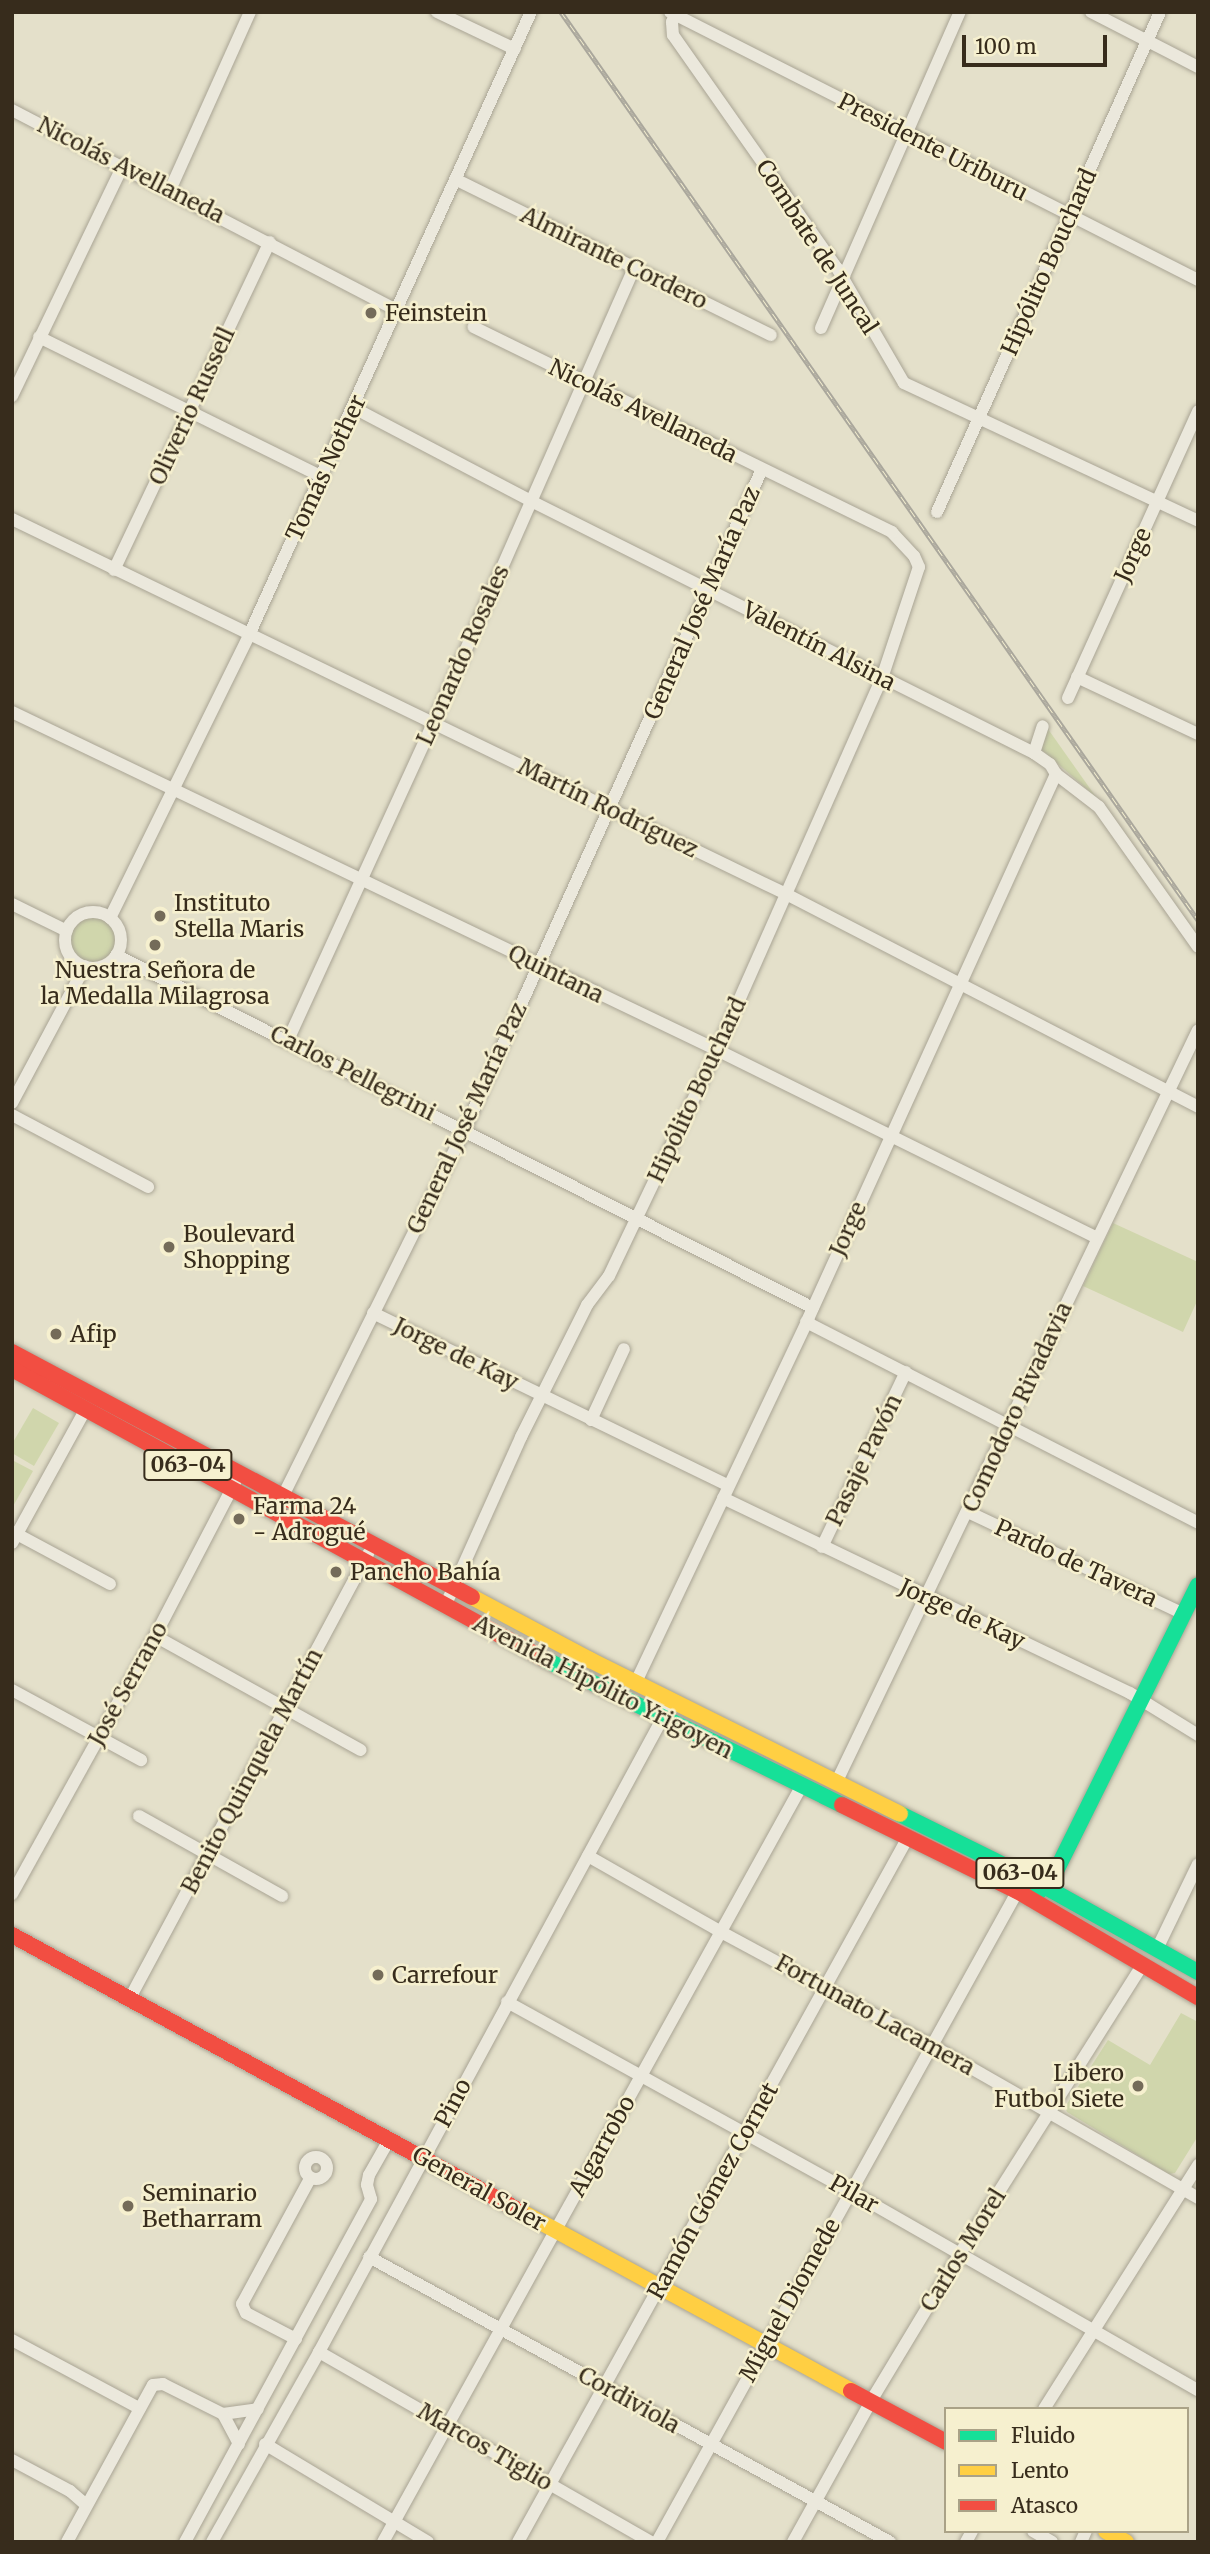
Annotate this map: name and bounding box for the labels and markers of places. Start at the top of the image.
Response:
place label: Feinstein [385,299,487,327]
marker: Feinstein [363,305,379,321]
place label: Instituto Stella Maris [174,889,304,943]
marker: Instituto Stella Maris [152,908,168,924]
marker: Nuestra Señora de la Medalla Milagrosa [147,937,163,953]
place label: Nuestra Señora de la Medalla Milagrosa [40,956,270,1010]
place label: Boulevard Shopping [183,1220,295,1274]
marker: Boulevard Shopping [161,1239,177,1255]
place label: Afip [70,1320,117,1348]
marker: Afip [48,1326,64,1342]
place label: Farma 24 - Adrogué [253,1492,365,1546]
marker: Farma 24 - Adrogué [231,1511,247,1527]
place label: Pancho Bahía [350,1558,501,1586]
marker: Pancho Bahía [328,1564,344,1580]
place label: Carrefour [392,1961,498,1989]
marker: Carrefour [370,1967,386,1983]
place label: Libero Futbol Siete [994,2059,1124,2113]
marker: Libero Futbol Siete [1130,2078,1146,2094]
place label: Seminario Betharram [142,2179,262,2233]
marker: Seminario Betharram [120,2198,136,2214]

